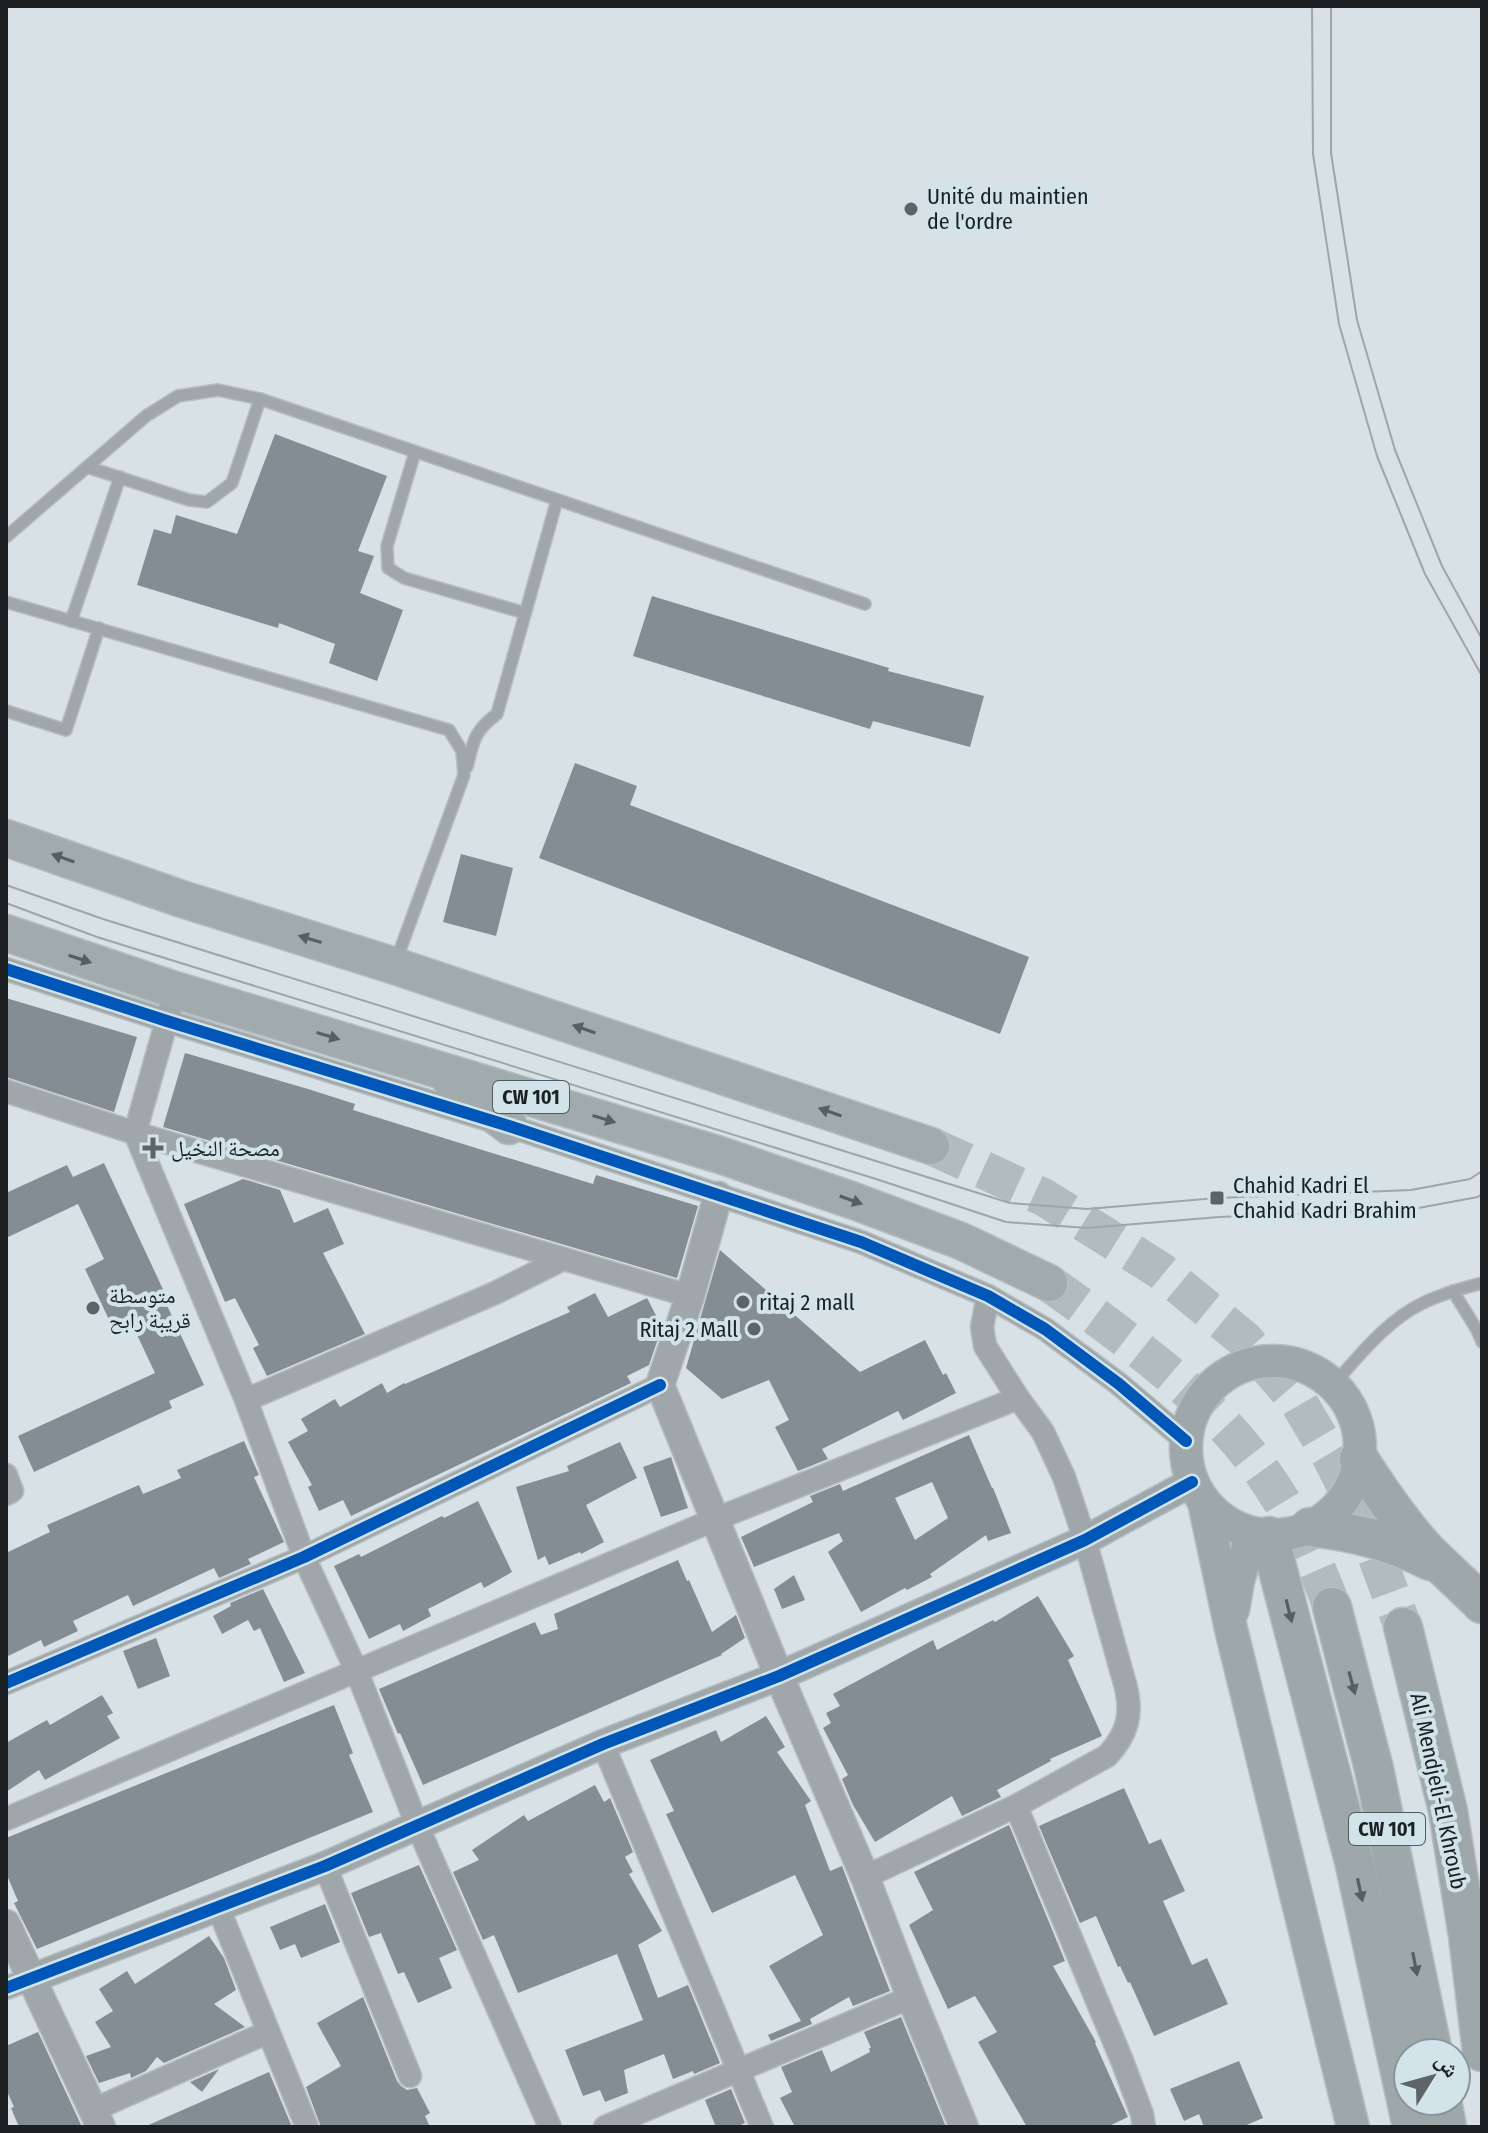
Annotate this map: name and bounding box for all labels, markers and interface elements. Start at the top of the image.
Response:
place label: Unité du maintien de l'ordre [927,183,1088,235]
marker: Unité du maintien de l'ordre [902,200,920,218]
one-way arrow [51,852,75,864]
one-way arrow [298,932,322,945]
one-way arrow [68,953,92,965]
one-way arrow [572,1023,596,1035]
one-way arrow [316,1030,340,1043]
road number: CW 101 [493,1081,569,1113]
one-way arrow [818,1105,842,1117]
one-way arrow [592,1113,616,1126]
place label: مصحة النخيل [171,1135,280,1162]
marker: مصحة النخيل [142,1137,164,1159]
place label: Chahid Kadri El Chahid Kadri Brahim [1233,1172,1417,1224]
marker: Chahid Kadri El Chahid Kadri Brahim [1208,1189,1226,1207]
one-way arrow [839,1194,863,1207]
place label: متوسطة قريبة رابح [109,1282,191,1334]
place label: ritaj 2 mall [759,1289,855,1316]
marker: ritaj 2 mall [734,1293,752,1311]
marker: متوسطة قريبة رابح [84,1299,102,1317]
place label: Ritaj 2 Mall [639,1316,738,1343]
marker: Ritaj 2 Mall [745,1320,763,1338]
one-way arrow [1283,1599,1295,1624]
one-way arrow [1346,1670,1358,1695]
street label: Ali Mendjeli-El Khroub [1405,1690,1473,1892]
road number: CW 101 [1349,1813,1425,1845]
one-way arrow [1354,1878,1367,1903]
one-way arrow [1409,1951,1422,1976]
north arrow [1392,2037,1472,2117]
text: ش [1430,2048,1465,2083]

